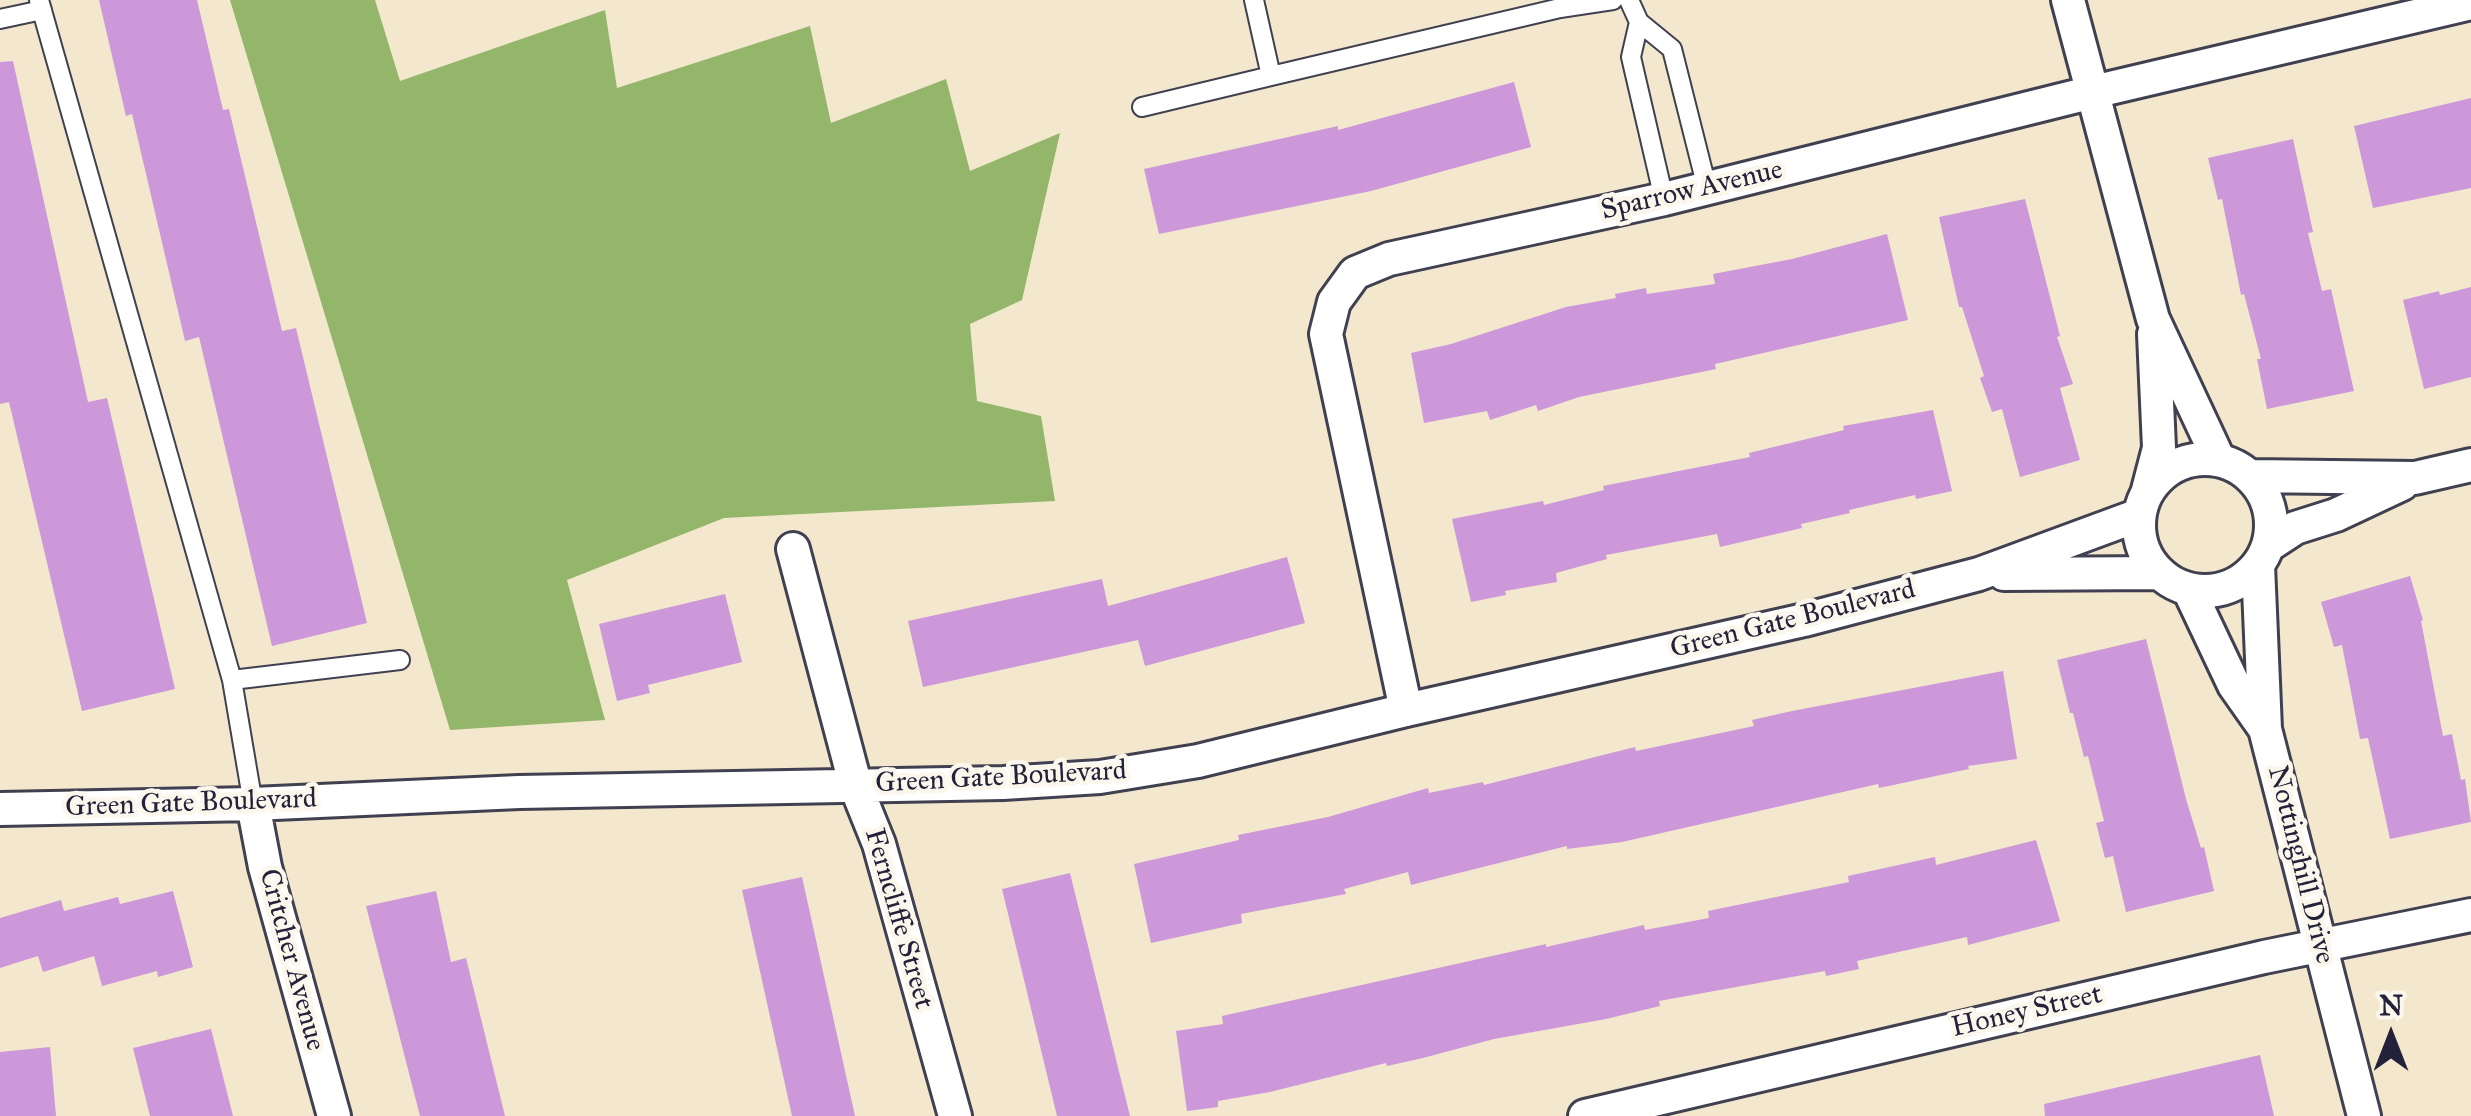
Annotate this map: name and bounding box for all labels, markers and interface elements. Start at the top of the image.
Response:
street label: Sparrow Avenue [1598,154,1786,228]
street label: Green Gate Boulevard [1667,573,1919,667]
street label: Green Gate Boulevard [875,755,1127,801]
street label: Nottinghill Drive [2259,763,2341,967]
street label: Green Gate Boulevard [65,783,317,825]
street label: Ferncliffe Street [856,825,940,1013]
street label: Critcher Avenue [251,866,331,1054]
street label: Honey Street [1948,978,2106,1046]
north arrow [2341,986,2441,1086]
text: N [2379,988,2403,1023]

